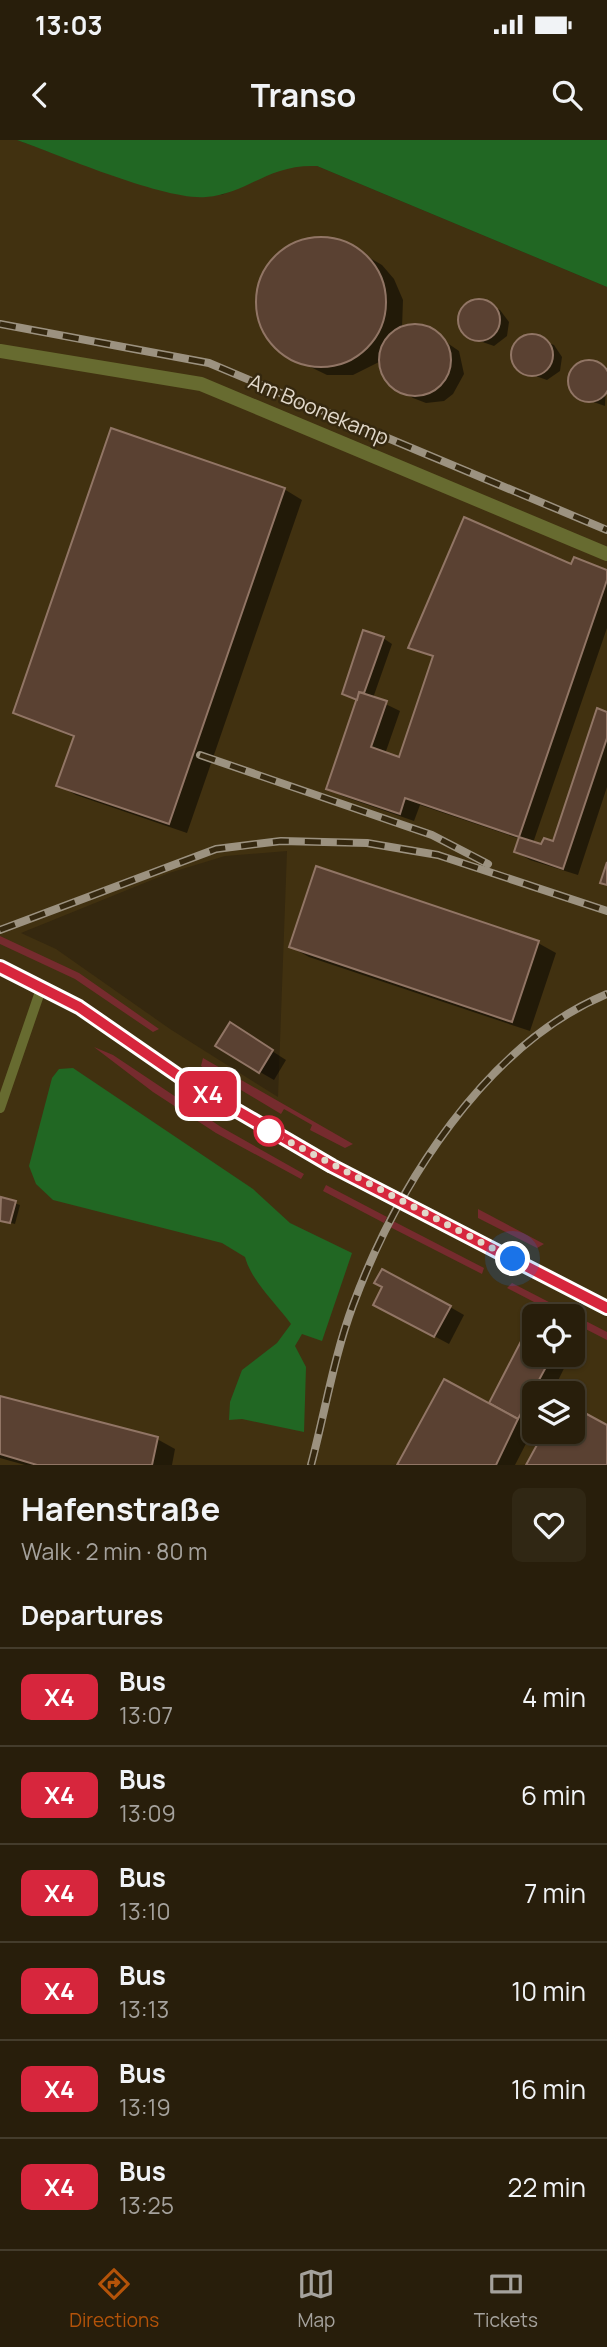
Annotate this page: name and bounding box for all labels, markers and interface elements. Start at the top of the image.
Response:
text: 13:03 [35,7,103,43]
text: Transo [251,73,356,117]
icon: back [21,76,59,114]
icon: search [548,76,586,114]
street label: Am Boonekamp [244,367,394,451]
line badge: X4 [176,1071,240,1117]
text: X4 [193,1077,223,1110]
unlabelled marker [254,1116,284,1146]
your location [495,1241,530,1276]
map controls [522,1304,585,1444]
button: locate [522,1304,585,1367]
button: layers [522,1381,585,1444]
text: Hafenstraße [21,1486,220,1531]
button: heart [512,1488,586,1562]
text: Walk · 2 min · 80 m [21,1535,208,1567]
text: Departures [21,1597,163,1633]
text: Bus [119,1663,166,1699]
text: 4 min [522,1679,586,1715]
text: X4 [44,1680,75,1713]
text: 13:07 [119,1699,173,1731]
text: Bus [119,1761,166,1797]
text: 6 min [521,1777,586,1813]
text: X4 [44,1778,75,1811]
text: 13:09 [119,1797,176,1829]
text: Bus [119,1859,166,1895]
text: 7 min [524,1875,586,1911]
text: X4 [44,1876,75,1909]
text: 13:10 [119,1895,171,1927]
text: Bus [119,1957,166,1993]
text: 10 min [511,1973,586,2009]
text: X4 [44,1974,75,2007]
text: 13:13 [119,1993,169,2025]
text: Bus [119,2055,166,2091]
text: 16 min [511,2071,586,2107]
text: X4 [44,2072,75,2105]
text: 13:19 [119,2091,171,2123]
text: Bus [119,2153,166,2189]
text: 22 min [508,2169,586,2205]
text: X4 [44,2170,75,2203]
text: 13:25 [119,2189,174,2221]
tab: Directions [69,2265,159,2333]
tab: Map [297,2265,335,2333]
tab: Tickets [474,2265,538,2333]

